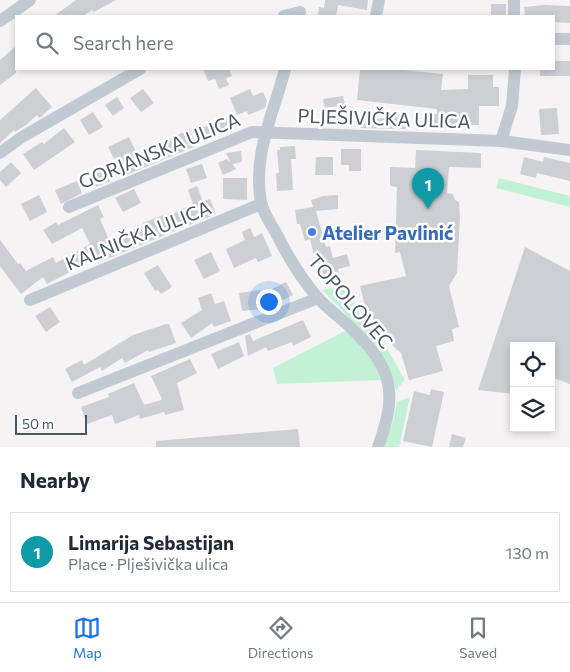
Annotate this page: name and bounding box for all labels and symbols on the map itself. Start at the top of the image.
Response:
street label: PLJEŠIVIČKA ULICA [297,102,471,133]
street label: GORJANSKA ULICA [75,107,243,193]
pin: 1 [412,168,444,209]
street label: KALNIČKA ULICA [61,194,214,275]
place label: Atelier Pavlinić [322,221,453,244]
marker: Atelier Pavlinić [306,226,318,238]
street label: TOPOLOVEC [304,249,398,353]
your location [256,289,282,315]
scale bar [15,412,88,435]

